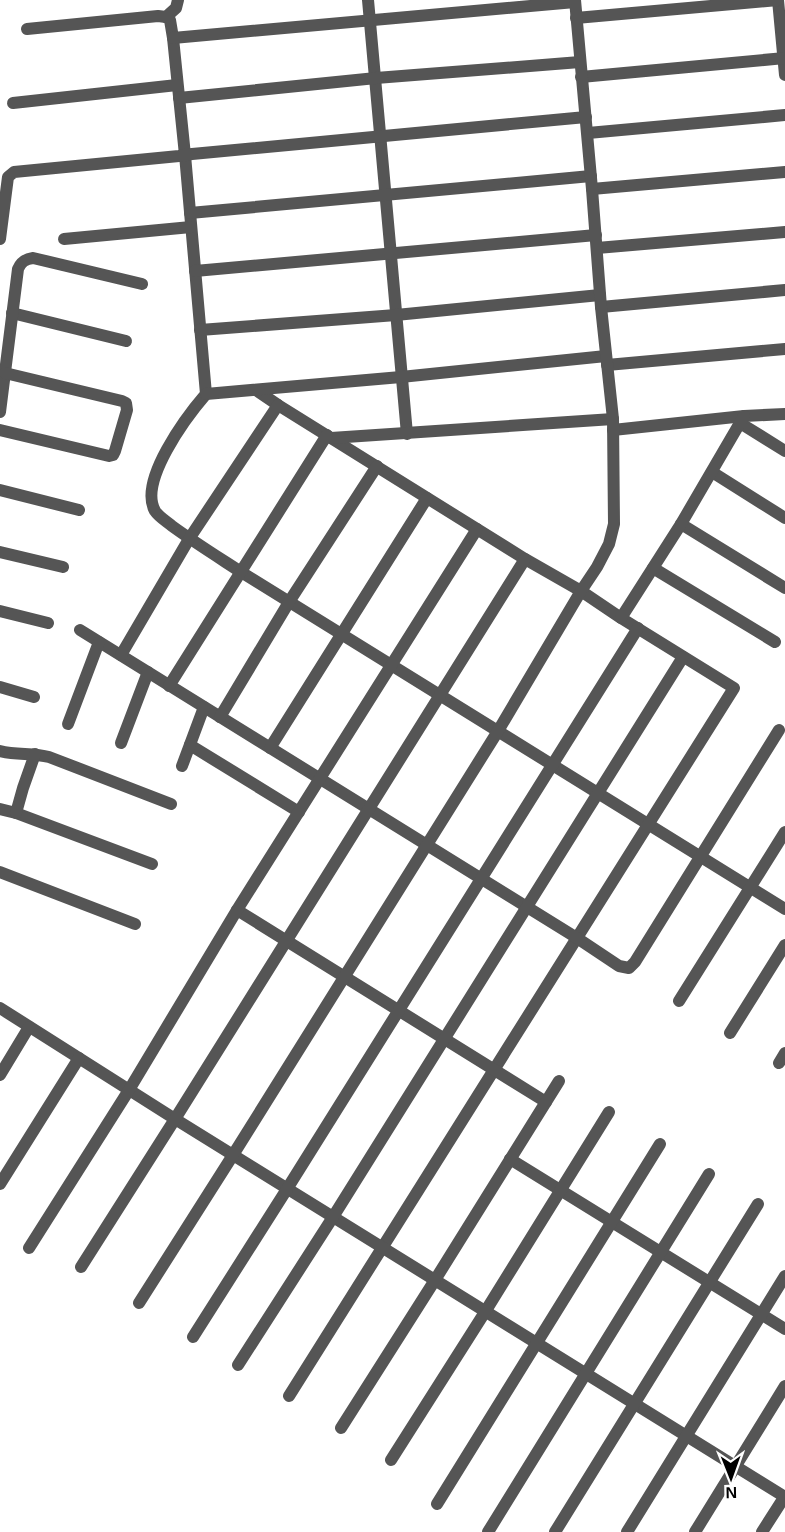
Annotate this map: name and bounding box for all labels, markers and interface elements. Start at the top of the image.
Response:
north arrow [701,1448,761,1508]
text: N [725,1484,737,1501]

